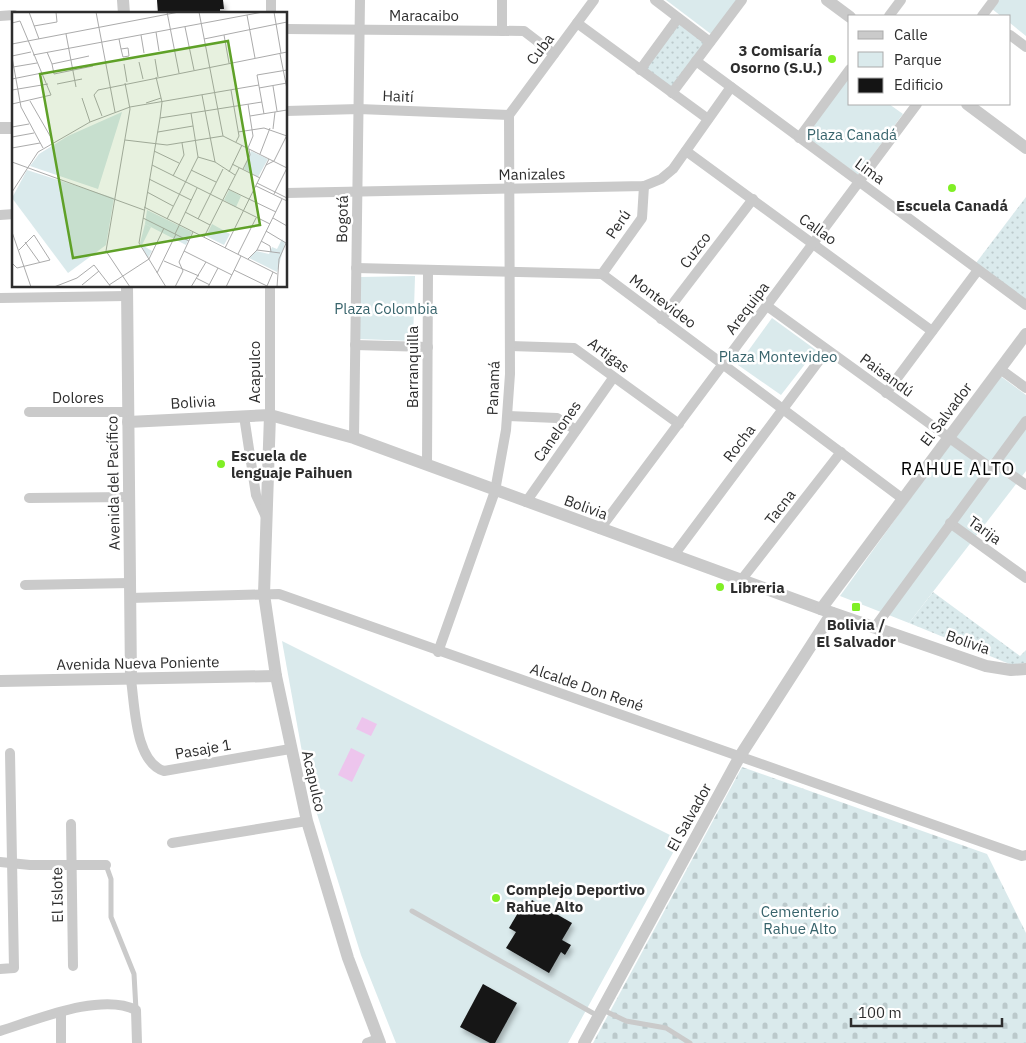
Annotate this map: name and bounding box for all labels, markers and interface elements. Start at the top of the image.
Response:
street label: Maracaibo [389,6,459,25]
inset map [12,12,288,288]
legend [848,15,1011,105]
text: Calle [894,25,928,44]
street label: Cuba [522,29,558,69]
place label: 3 Comisaría Osorno (S.U.) [730,41,822,77]
text: Parque [894,50,942,69]
marker: 3 Comisaría Osorno (S.U.) [826,53,838,65]
text: Edificio [894,75,943,94]
street label: Haití [382,86,414,106]
park label: Plaza Canadá [807,125,897,144]
street label: Lima [851,154,889,188]
street label: Manizales [498,164,566,184]
marker: Escuela Canadá [946,182,958,194]
street label: Bogotá [332,195,352,243]
place label: Escuela Canadá [896,196,1008,215]
street label: Perú [601,206,635,242]
street label: Callao [795,209,841,249]
street label: Cuzco [675,228,715,272]
street label: Montevideo [626,270,700,332]
street label: Arequipa [721,278,773,338]
park label: Plaza Colombia [334,299,438,318]
street label: Barranquilla [403,326,422,408]
street label: Artigas [584,333,634,377]
street label: Acapulco [245,341,264,403]
park label: Plaza Montevideo [719,347,837,366]
street label: Paisandú [856,349,918,401]
street label: Panamá [483,360,503,416]
street label: El Salvador [916,378,976,450]
street label: Dolores [52,388,104,407]
street label: Bolivia [170,391,216,413]
street label: Canelones [529,397,585,465]
street label: Avenida del Pacífico [102,416,124,550]
street label: Rocha [719,421,759,465]
place label: Escuela de lenguaje Paihuen [231,446,353,482]
district label: RAHUE ALTO [901,457,1015,480]
marker: Escuela de lenguaje Paihuen [215,458,227,470]
street label: Tacna [760,486,800,528]
street label: Bolivia [562,490,610,524]
street label: Tarija [965,512,1005,548]
place label: Libreria [730,578,785,597]
marker: Libreria [714,581,726,593]
marker: Bolivia / El Salvador [850,601,862,613]
place label: Bolivia / El Salvador [816,615,896,651]
street label: Bolivia [944,626,992,658]
street label: Avenida Nueva Poniente [56,652,220,674]
street label: Alcalde Don René [528,659,646,715]
street label: Pasaje 1 [173,735,233,763]
street label: Acapulco [298,748,330,814]
street label: El Salvador [663,779,716,854]
street label: El Islote [47,867,67,923]
place label: Complejo Deportivo Rahue Alto [506,880,645,916]
marker: Complejo Deportivo Rahue Alto [490,892,502,904]
park label: Cementerio Rahue Alto [761,902,839,938]
scale bar [851,996,1002,1028]
text: 100 m [858,1003,902,1022]

